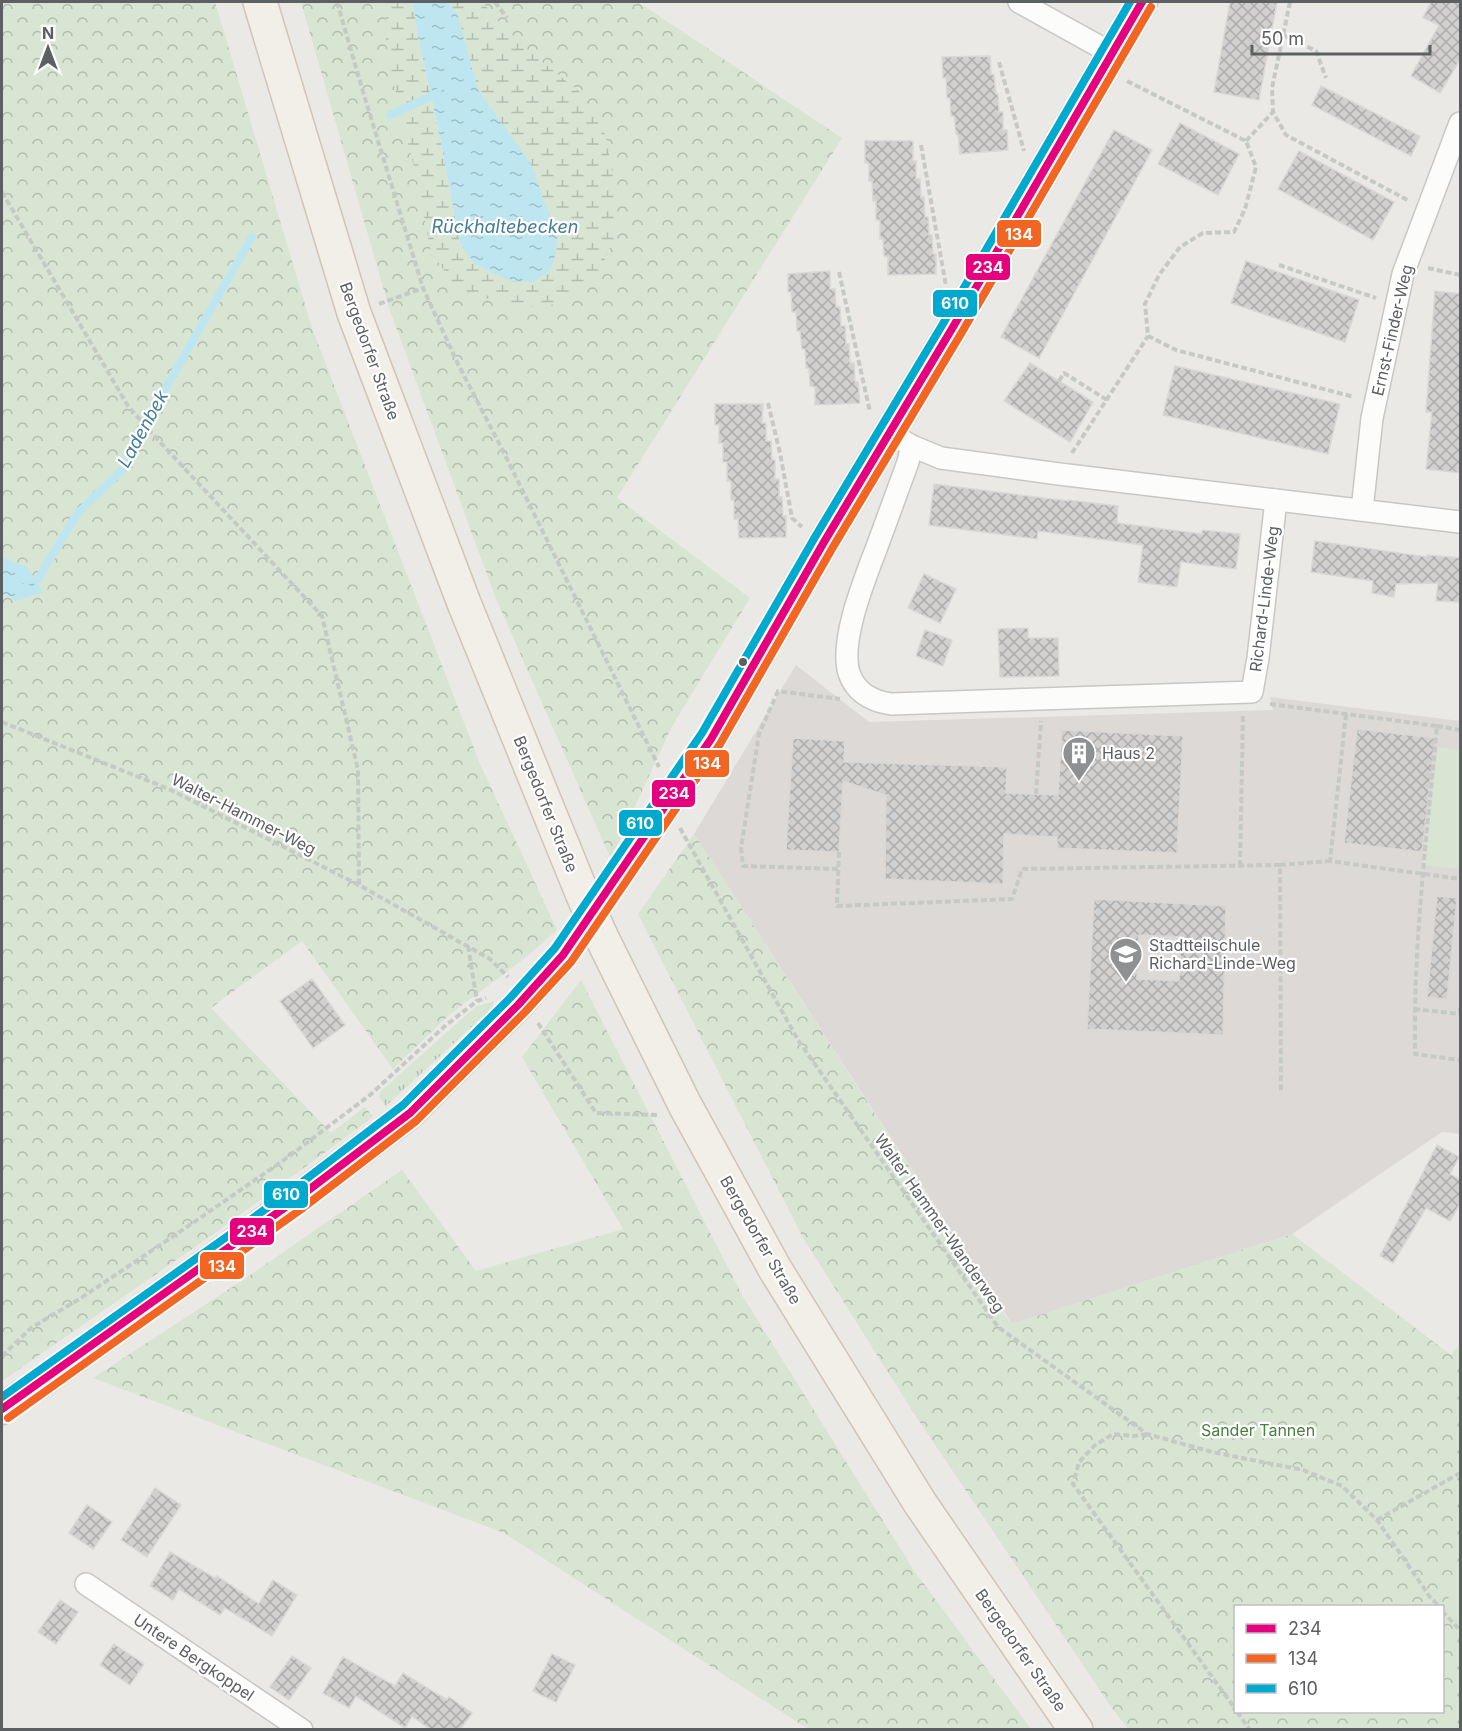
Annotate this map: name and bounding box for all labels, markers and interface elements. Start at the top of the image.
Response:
north arrow [18,18,78,78]
scale bar [1252,18,1430,56]
text: N [42,23,54,43]
text: 50 m [1261,28,1304,49]
water label: Rückhaltebecken [432,216,579,237]
line badge: 134 [996,219,1042,248]
text: 134 [1005,224,1033,244]
line badge: 234 [965,253,1011,281]
text: 234 [972,257,1004,277]
street label: Ernst-Finder-Weg [1367,262,1417,398]
street label: Bergedorfer Straße [336,279,404,423]
line badge: 610 [932,289,978,318]
text: 610 [941,293,969,313]
water label: Ladenbek [113,386,173,471]
street label: Richard-Linde-Weg [1245,525,1283,673]
unlabelled marker [737,656,749,668]
street label: Bergedorfer Straße [510,733,582,875]
building icon: Haus 2 [1061,735,1097,782]
place label: Haus 2 [1102,743,1155,763]
line badge: 134 [684,749,730,778]
text: 134 [693,753,721,773]
street label: Walter-Hammer-Weg [168,769,320,859]
line badge: 234 [651,779,696,808]
text: 234 [658,783,690,803]
line badge: 610 [618,809,663,837]
text: 610 [626,813,654,833]
place label: Stadtteilschule Richard-Linde-Weg [1149,935,1296,973]
school or university icon: Stadtteilschule Richard-Linde-Weg [1108,936,1144,983]
street label: Walter Hammer-Wanderweg [871,1130,1009,1316]
street label: Bergedorfer Straße [716,1172,806,1308]
line badge: 610 [263,1180,309,1209]
text: 610 [272,1184,300,1204]
line badge: 234 [229,1217,275,1246]
text: 234 [236,1221,268,1241]
line badge: 134 [199,1251,245,1280]
text: 134 [208,1256,236,1276]
park label: Sander Tannen [1201,1420,1315,1440]
street label: Bergedorfer Straße [971,1585,1071,1715]
legend [1234,1605,1444,1713]
street label: Untere Bergkoppel [130,1609,258,1705]
text: 234 [1288,1618,1322,1639]
text: 134 [1288,1648,1318,1669]
text: 610 [1288,1678,1318,1699]

